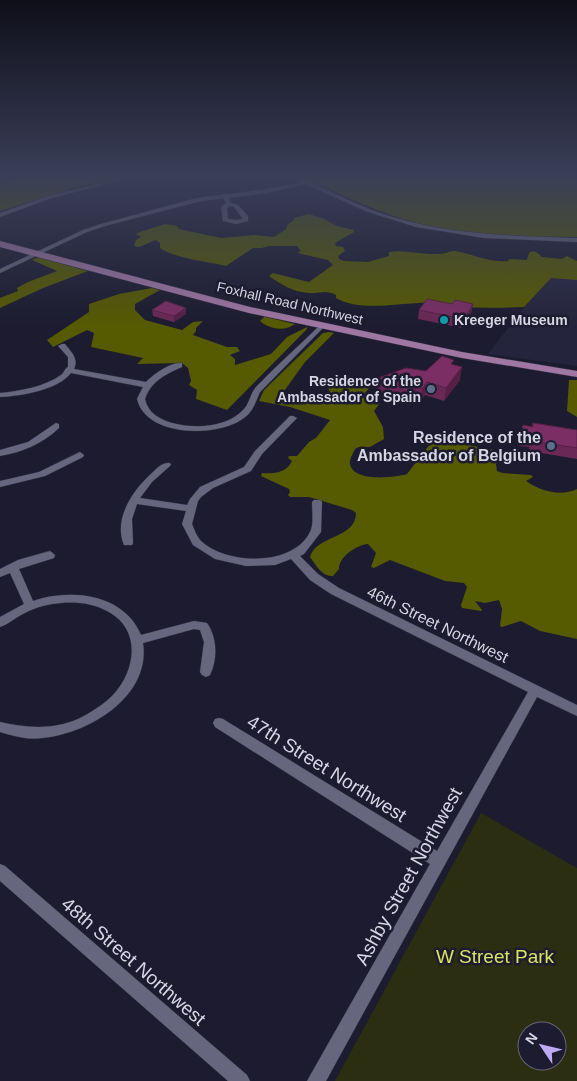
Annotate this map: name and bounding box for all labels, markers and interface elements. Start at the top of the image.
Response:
street label: Foxhall Road Northwest [215,278,365,328]
place label: Kreeger Museum [454,312,568,328]
marker: Kreeger Museum [438,314,450,326]
place label: Residence of the Ambassador of Spain [277,373,421,405]
marker: Residence of the Ambassador of Spain [425,383,437,395]
place label: Residence of the Ambassador of Belgium [357,429,541,464]
marker: Residence of the Ambassador of Belgium [545,440,557,452]
street label: 46th Street Northwest [365,583,512,666]
street label: 47th Street Northwest [243,711,411,826]
street label: Ashby Street Northwest [351,783,466,969]
street label: 48th Street Northwest [57,893,210,1030]
park label: W Street Park [436,946,555,967]
north arrow [517,1021,567,1071]
text: N [522,1030,541,1047]

